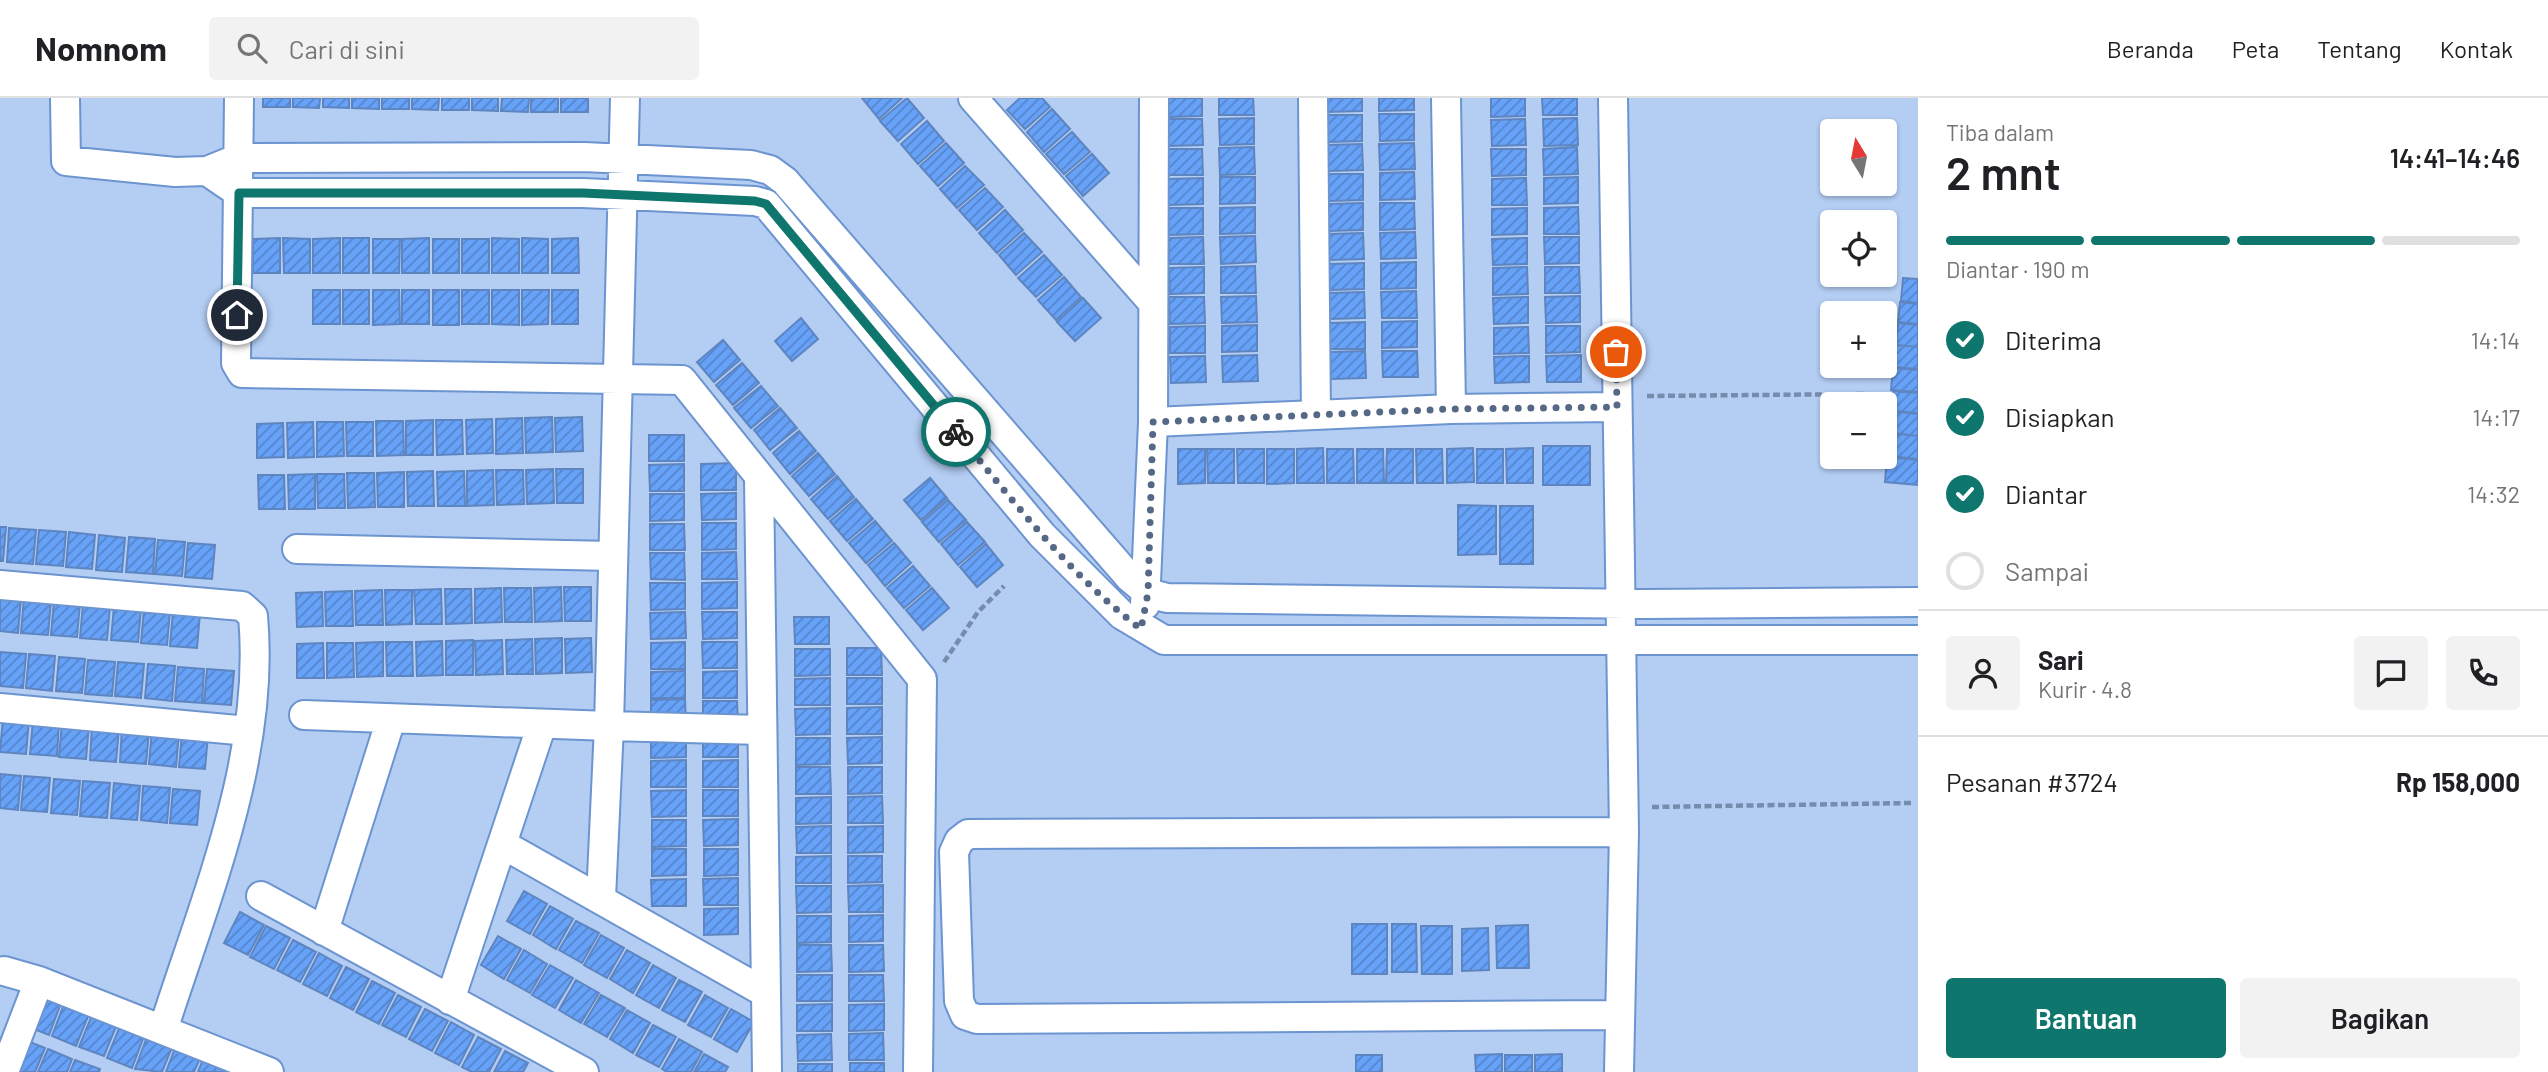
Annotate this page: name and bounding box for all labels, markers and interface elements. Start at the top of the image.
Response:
search box [209,17,699,80]
text: Nomnom [35,28,167,68]
icon: search [233,29,271,67]
text: Cari di sini [289,33,405,64]
text: Beranda [2107,34,2194,63]
text: Peta [2232,34,2279,63]
text: Tentang [2317,34,2402,63]
text: Kontak [2440,34,2513,63]
text: Tiba dalam [1946,118,2054,146]
north arrow [1820,119,1897,196]
map controls [1820,119,1897,469]
text: 14:41–14:46 [2390,142,2520,173]
text: 2 mnt [1946,144,2061,199]
button: locate [1820,210,1897,287]
text: Diantar · 190 m [1946,255,2089,283]
pin [207,285,267,345]
icon: home [218,296,256,334]
button: + [1820,301,1897,378]
icon: check [1946,321,1984,359]
pin [1586,322,1646,382]
text: Diterima [2005,324,2102,355]
text: 14:14 [2471,326,2520,354]
icon: bag [1597,333,1635,371]
button: − [1820,392,1897,469]
courier [921,397,991,467]
icon: check [1946,398,1984,436]
text: Disiapkan [2005,401,2115,432]
text: 14:17 [2473,403,2520,431]
icon: bike [937,413,975,451]
icon: check [1946,475,1984,513]
text: Diantar [2005,478,2087,509]
text: 14:32 [2467,480,2520,508]
text: Sampai [2005,555,2089,586]
button: person [1946,636,2020,710]
button: chat [2354,636,2428,710]
button: phone [2446,636,2520,710]
text: Sari [2038,644,2084,675]
text: Kurir · 4.8 [2038,675,2132,703]
text: Pesanan #3724 [1946,766,2118,797]
text: Rp 158,000 [2396,766,2520,797]
button: Bantuan [1946,978,2226,1058]
button: Bagikan [2240,978,2520,1058]

